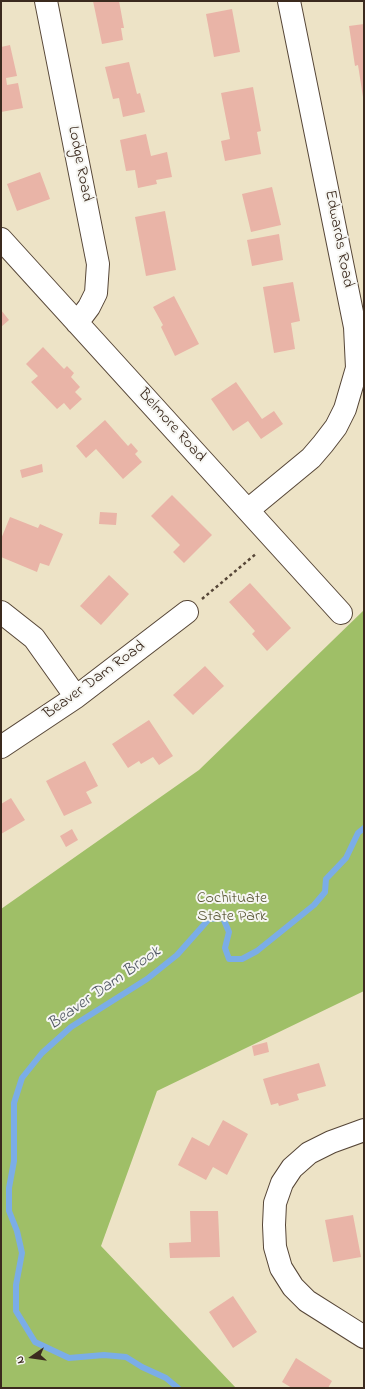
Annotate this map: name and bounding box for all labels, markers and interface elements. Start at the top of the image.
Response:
street label: Lodge Road [62,125,96,203]
street label: Edwards Road [319,189,357,289]
street label: Belmore Road [133,385,209,467]
street label: Beaver Dam Road [40,638,150,724]
park label: Cochituate State Park [197,889,267,927]
water label: Beaver Dam Brook [45,943,165,1035]
north arrow [12,1337,52,1377]
text: N [12,1354,29,1365]

